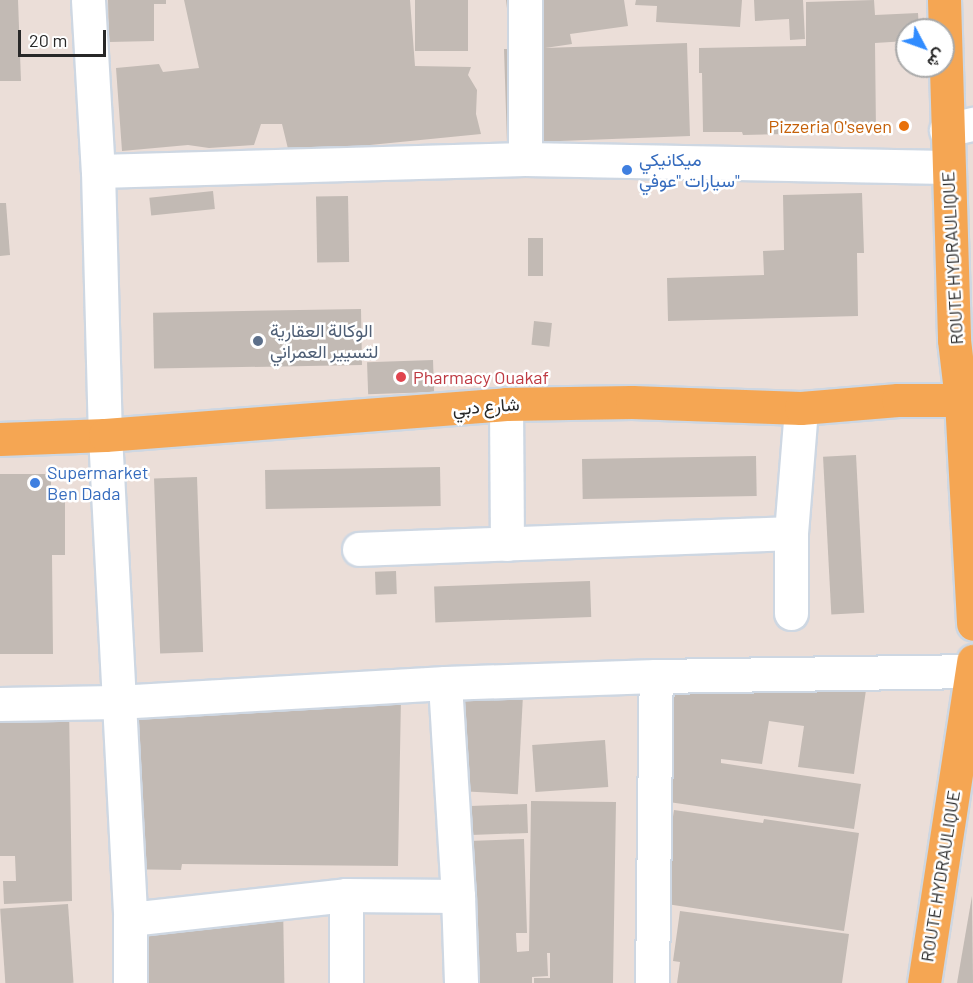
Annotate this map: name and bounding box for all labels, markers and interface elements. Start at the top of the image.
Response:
scale bar [21,18,110,56]
north arrow [895,18,955,78]
text: 20 m [29,29,67,51]
text: ش [924,45,951,72]
place label: Pizzeria O'seven [769,115,892,137]
marker: Pizzeria O'seven [897,119,911,133]
place label: ميكانيكي سيارات "عوفي" [639,149,740,192]
marker: ميكانيكي سيارات "عوفي" [620,163,634,177]
street label: ROUTE HYDRAULIQUE [937,171,967,345]
place label: الوكالة العقارية لتسيير العمراني [270,320,378,362]
marker: الوكالة العقارية لتسيير العمراني [251,334,265,348]
place label: Pharmacy Ouakaf [413,366,549,388]
marker: Pharmacy Ouakaf [394,370,408,384]
street label: شارع دبي [452,393,520,419]
place label: Supermarket Ben Dada [47,462,148,504]
marker: Supermarket Ben Dada [28,476,42,490]
street label: ROUTE HYDRAULIQUE [916,789,964,963]

